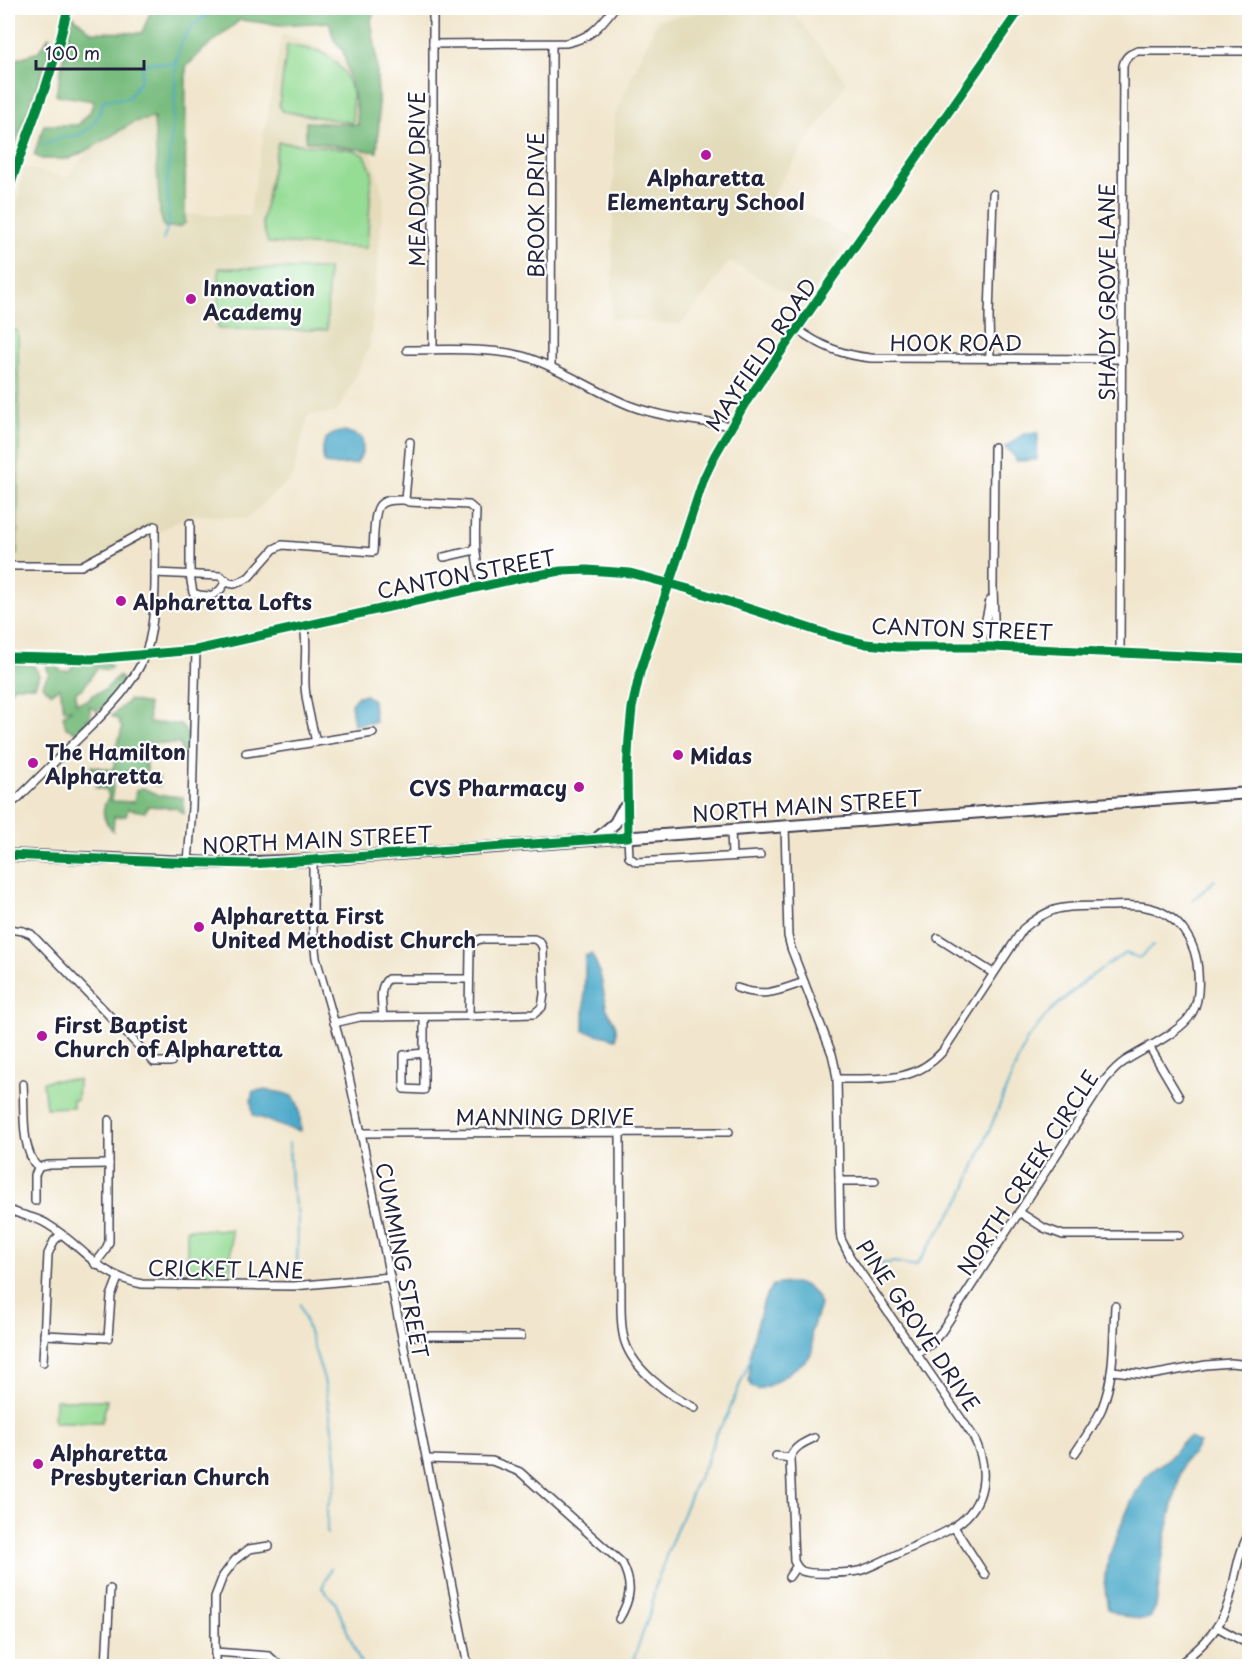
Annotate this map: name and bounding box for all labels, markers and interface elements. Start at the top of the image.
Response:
scale bar [36,33,144,71]
text: 100 m [45,39,100,66]
street label: MEADOW DRIVE [400,91,432,267]
street label: BROOK DRIVE [519,132,551,278]
marker: Alpharetta Elementary School [699,148,713,162]
place label: Alpharetta Elementary School [607,161,805,217]
street label: SHADY GROVE LANE [1090,183,1122,401]
place label: Innovation Academy [202,271,315,327]
street label: MAYFIELD ROAD [697,271,823,437]
marker: Innovation Academy [184,292,198,306]
street label: HOOK ROAD [890,326,1022,358]
street label: CANTON STREET [374,540,559,606]
place label: Alpharetta Lofts [132,585,312,617]
marker: Alpharetta Lofts [114,594,128,608]
street label: CANTON STREET [871,609,1054,647]
place label: The Hamilton Alpharetta [44,735,186,791]
place label: Midas [690,739,752,771]
marker: Midas [671,748,685,762]
marker: The Hamilton Alpharetta [26,756,40,770]
place label: CVS Pharmacy [409,771,567,803]
marker: CVS Pharmacy [572,780,586,794]
street label: NORTH MAIN STREET [691,781,924,829]
street label: NORTH MAIN STREET [201,817,433,861]
place label: Alpharetta First United Methodist Church [210,899,476,955]
marker: Alpharetta First United Methodist Church [192,920,206,934]
place label: First Baptist Church of Alpharetta [54,1008,283,1064]
marker: First Baptist Church of Alpharetta [35,1029,49,1043]
street label: NORTH CREEK CIRCLE [948,1063,1106,1281]
street label: MANNING DRIVE [455,1100,635,1132]
street label: CUMMING STREET [368,1160,438,1361]
street label: PINE GROVE DRIVE [849,1233,989,1417]
street label: CRICKET LANE [148,1251,304,1285]
place label: Alpharetta Presbyterian Church [49,1436,270,1492]
marker: Alpharetta Presbyterian Church [31,1457,45,1471]

